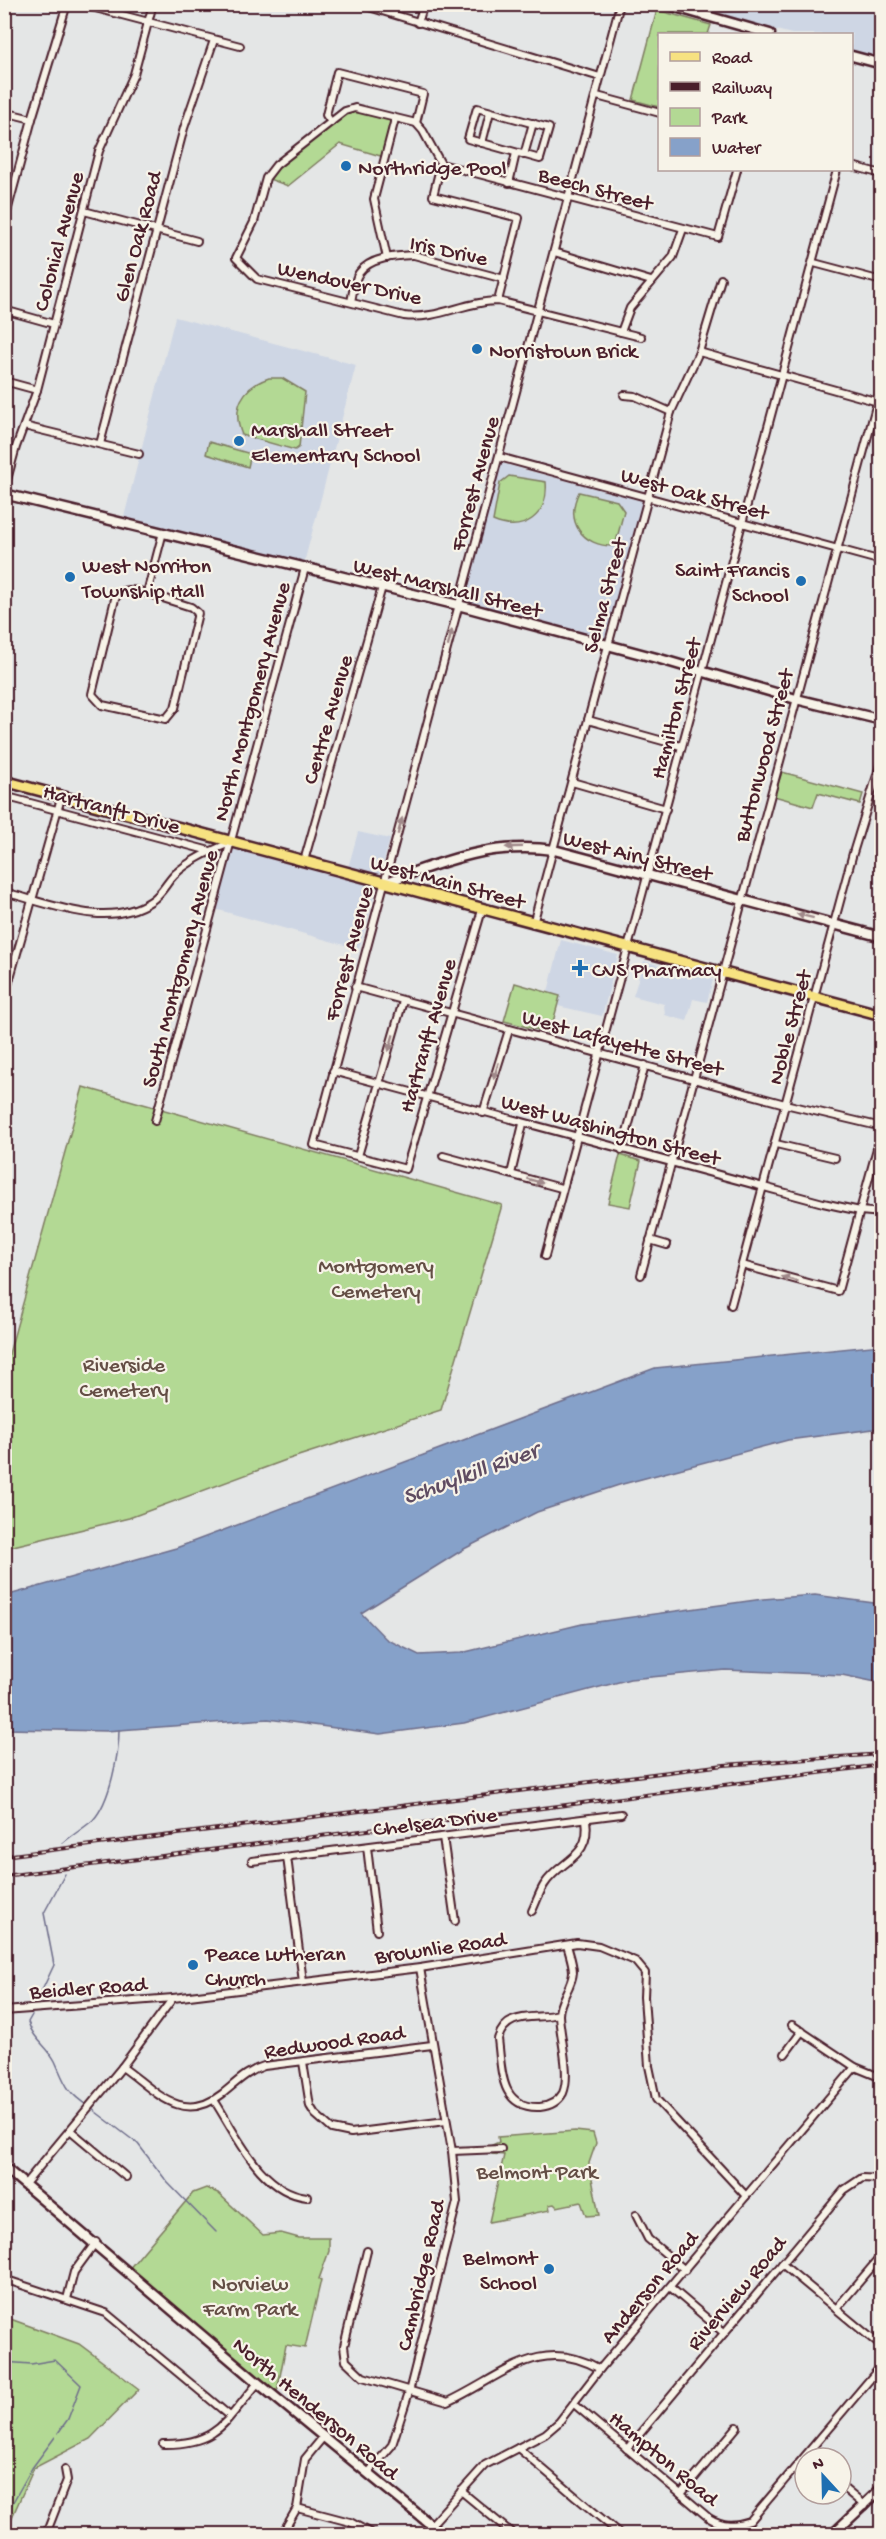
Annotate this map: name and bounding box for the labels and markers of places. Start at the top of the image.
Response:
place label: Northridge Pool [358,157,507,183]
marker: Northridge Pool [339,159,353,173]
place label: Norristown Brick [489,340,640,366]
marker: Norristown Brick [470,342,484,356]
place label: Marshall Street Elementary School [251,419,421,470]
marker: Marshall Street Elementary School [232,434,246,448]
place label: West Norriton Township Hall [80,555,212,606]
place label: Saint Francis School [675,559,790,610]
marker: West Norriton Township Hall [63,570,77,584]
marker: Saint Francis School [794,574,808,588]
place label: CVS Pharmacy [592,959,722,985]
marker: CVS Pharmacy [573,961,587,975]
place label: Peace Lutheran Church [204,1943,346,1994]
marker: Peace Lutheran Church [186,1958,200,1972]
place label: Belmont School [462,2247,539,2298]
marker: Belmont School [542,2262,556,2276]

